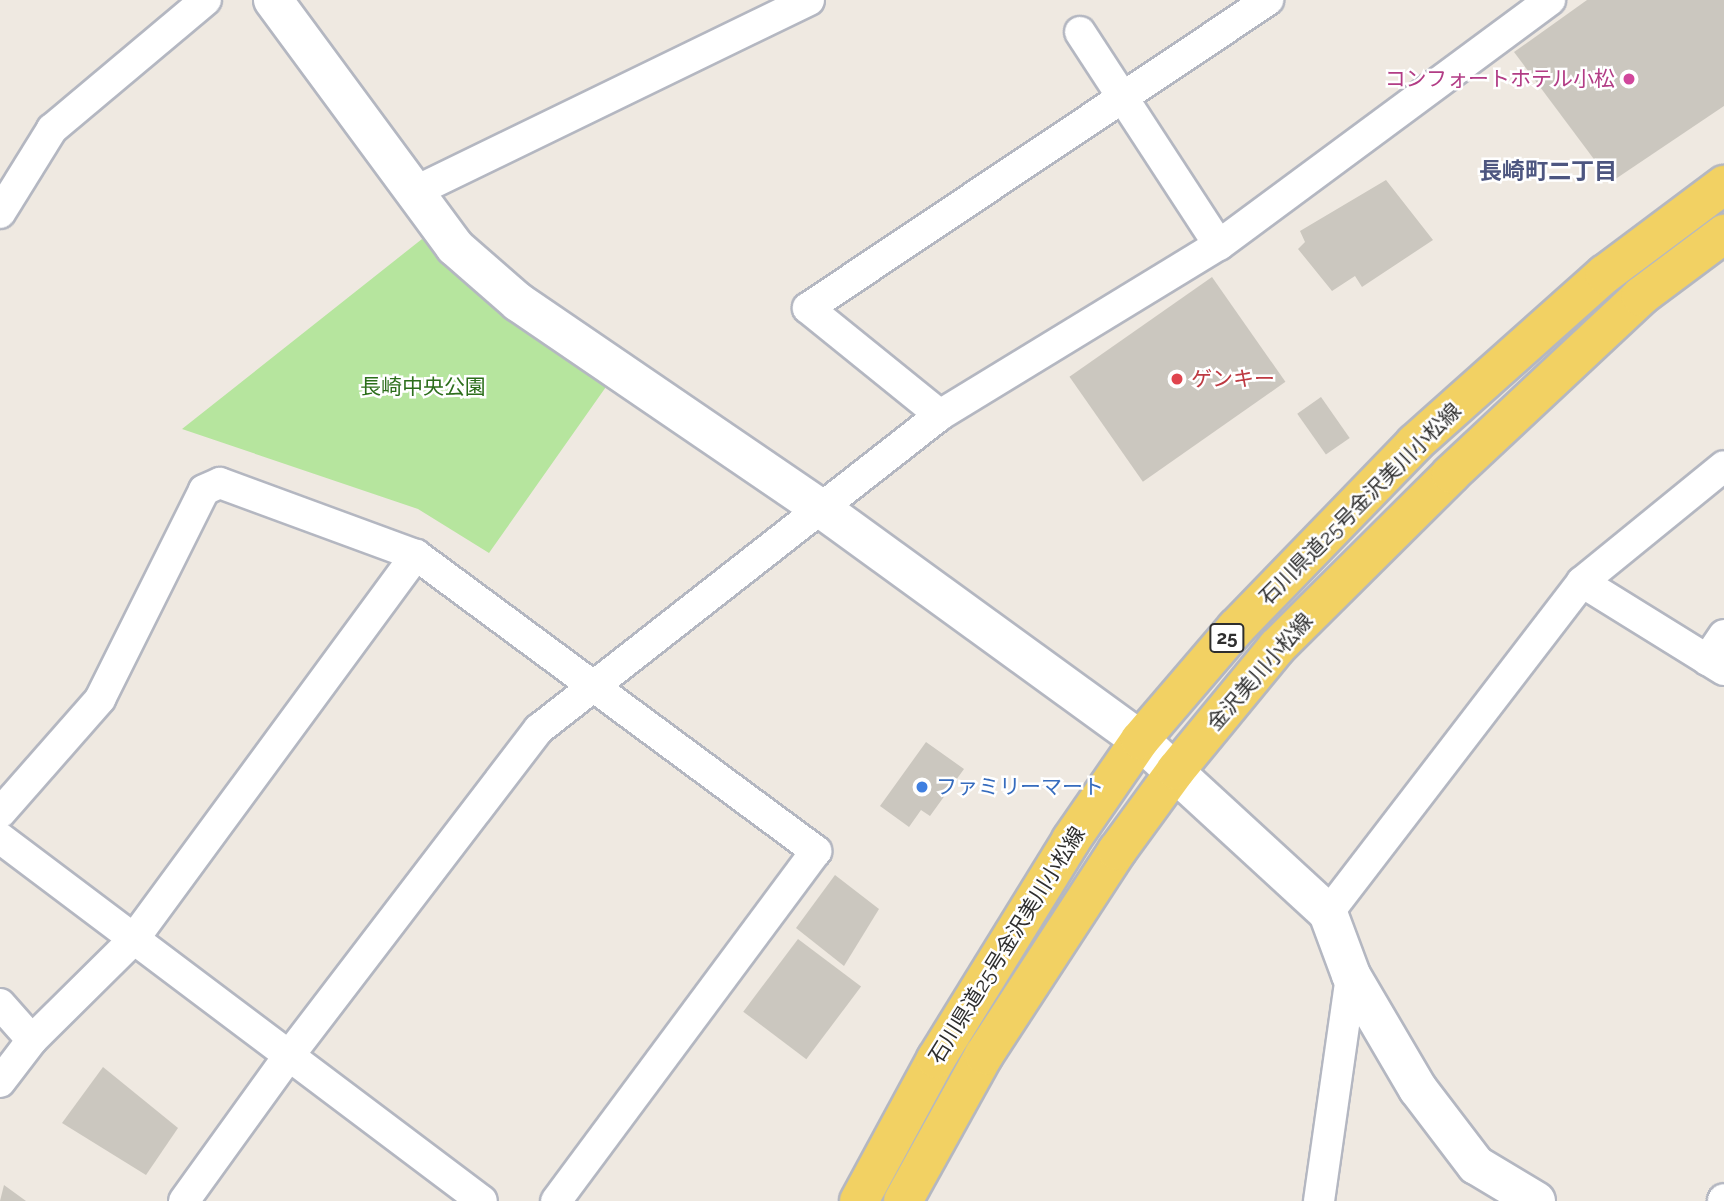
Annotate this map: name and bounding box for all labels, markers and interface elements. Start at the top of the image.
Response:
place label: コンフォートホテル小松 [1384,66,1615,92]
marker: コンフォートホテル小松 [1621,71,1637,87]
district label: 長崎町二丁目 [1479,157,1617,185]
place label: ゲンキー [1191,366,1275,392]
marker: ゲンキー [1169,371,1185,387]
park label: 長崎中央公園 [360,374,486,400]
street label: 石川県道25号金沢美川小松線 [1254,398,1466,610]
street label: 金沢美川小松線 [1202,608,1318,736]
road number: 25 [1208,622,1246,653]
place label: ファミリーマート [936,774,1104,800]
marker: ファミリーマート [914,779,930,795]
street label: 石川県道25号金沢美川小松線 [924,822,1090,1068]

